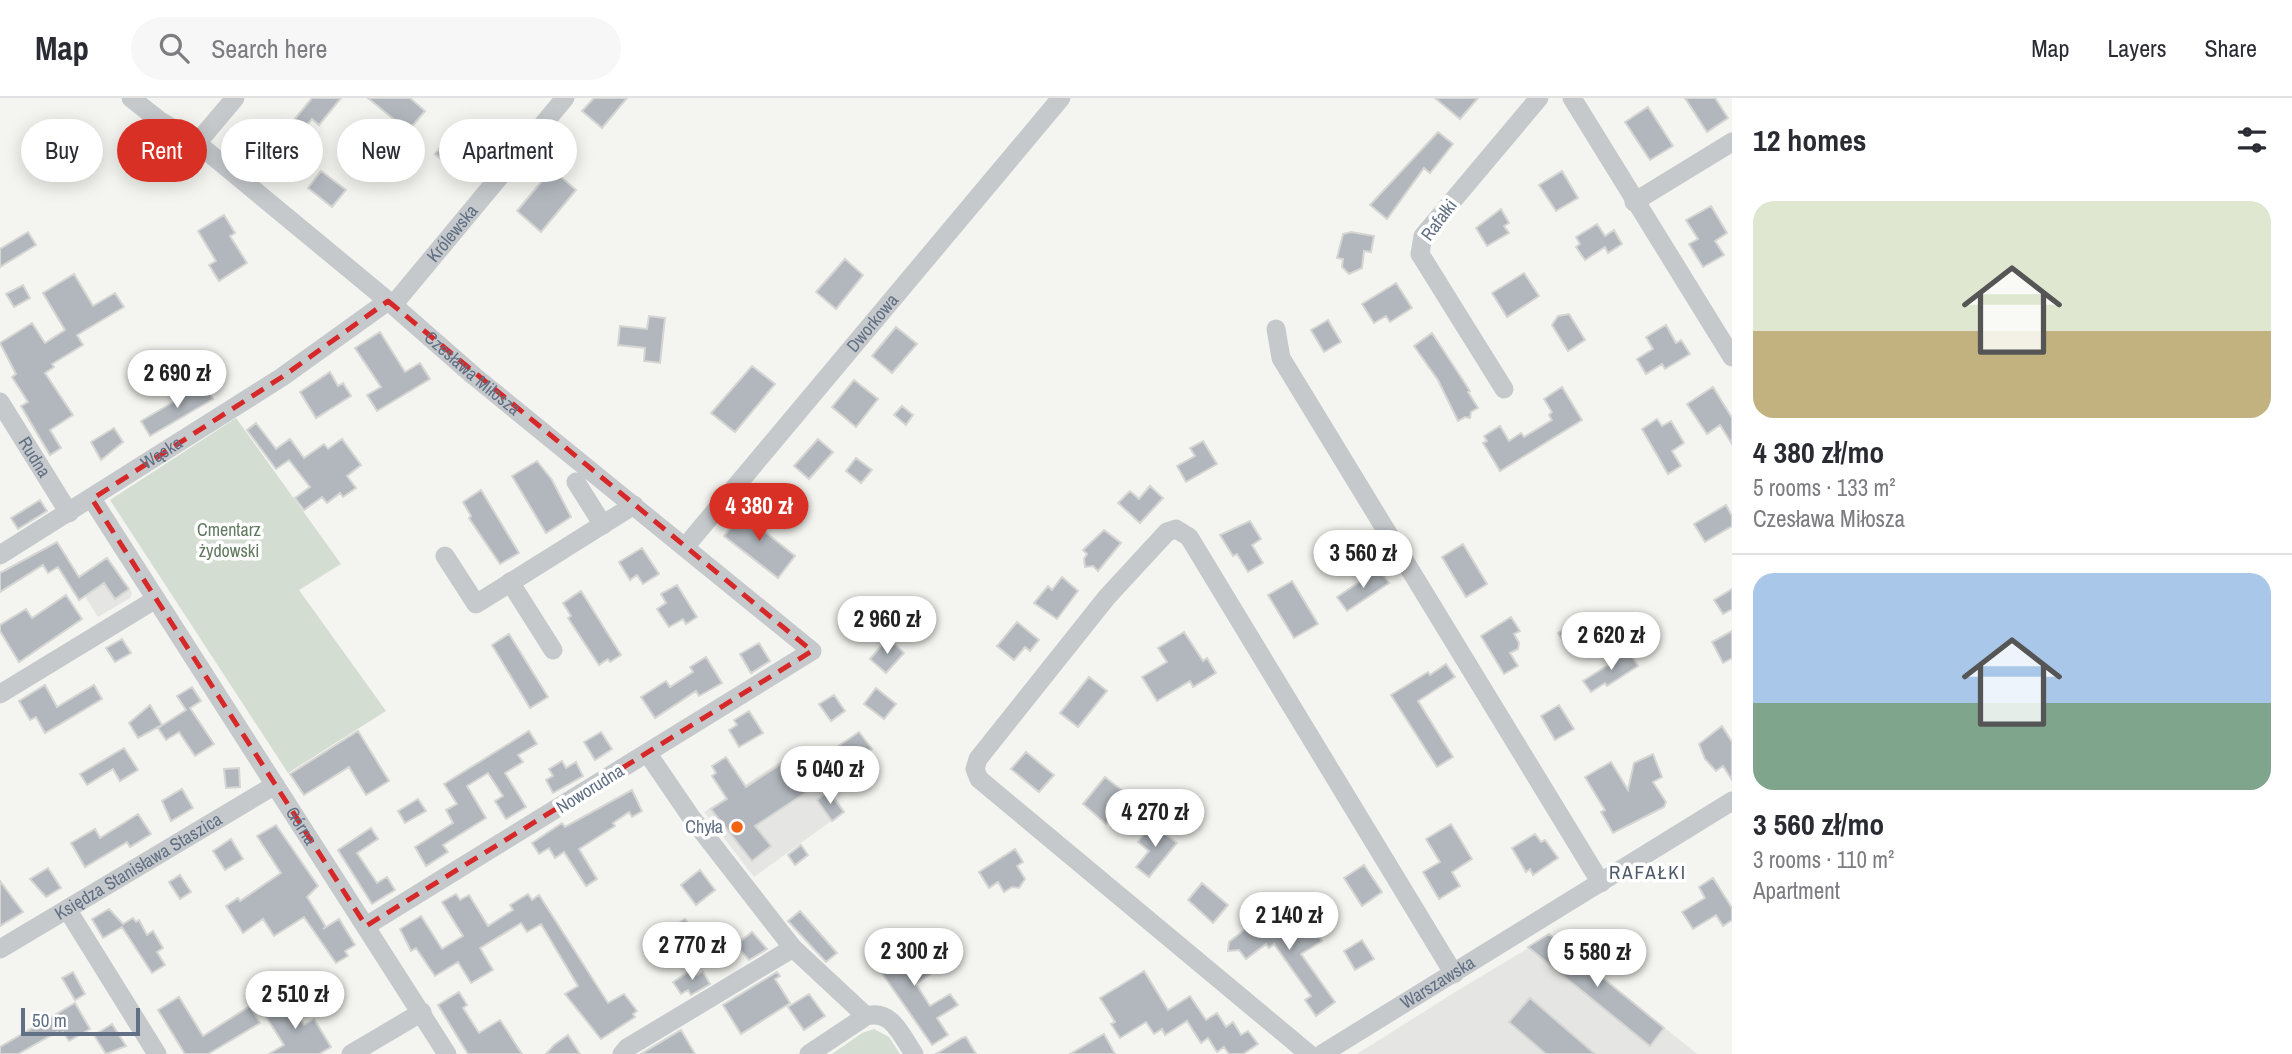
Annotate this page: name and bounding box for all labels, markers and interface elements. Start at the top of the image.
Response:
search box [131,17,621,80]
text: Map [35,26,89,70]
icon: search [155,29,193,67]
text: Search here [211,31,327,66]
text: Map [2031,32,2069,64]
text: Layers [2107,32,2166,64]
text: Share [2204,32,2257,64]
chip: Buy [21,119,103,182]
chip: Rent [117,119,207,182]
chip: Filters [221,119,323,182]
chip: New [337,119,425,182]
chip: Apartment [439,119,577,182]
text: 12 homes [1753,120,1867,160]
icon: filters [2233,121,2271,159]
street label: Rafałki [1415,194,1462,246]
street label: Królewska [421,199,483,267]
icon: home [1949,247,2075,373]
street label: Dworkowa [840,288,904,357]
street label: Czesława Miłosza [419,325,526,421]
pin: 2 690 zł [105,350,249,410]
text: 2 690 zł [143,357,211,388]
street label: Wąska [136,430,187,475]
street label: Rudna [13,432,57,482]
text: 4 380 zł/mo [1753,432,1884,472]
text: 5 rooms · 133 m² [1753,472,1896,503]
pin: 4 380 zł [687,484,831,543]
text: 4 380 zł [725,490,793,521]
text: Czesława Miłosza [1753,503,1905,534]
park label: Cmentarz żydowski [197,517,261,563]
pin: 3 560 zł [1291,531,1435,590]
text: 3 560 zł [1329,537,1397,568]
pin: 2 960 zł [815,596,959,656]
text: 2 960 zł [853,603,921,634]
pin: 2 620 zł [1539,612,1683,672]
text: 2 620 zł [1577,619,1645,650]
icon: home [1949,619,2075,745]
pin: 5 040 zł [758,746,902,806]
text: 5 040 zł [796,753,864,784]
street label: Noworudna [551,758,628,819]
pin: 4 270 zł [1083,790,1227,849]
text: 4 270 zł [1121,796,1189,827]
street label: Górna [280,802,323,850]
text: 3 560 zł/mo [1753,804,1884,844]
street label: Księdza Stanisława Staszica [50,807,226,926]
place label: Chyła [685,814,723,839]
marker: Chyła [729,819,745,835]
text: 3 rooms · 110 m² [1753,844,1894,875]
district label: RAFAŁKI [1609,859,1687,885]
text: Apartment [1753,875,1840,906]
pin: 2 140 zł [1217,892,1361,952]
text: 2 140 zł [1255,899,1323,930]
pin: 2 770 zł [620,922,764,982]
pin: 2 300 zł [842,928,986,988]
text: 2 770 zł [658,929,726,960]
pin: 5 580 zł [1525,930,1669,989]
text: 2 300 zł [880,935,948,966]
text: 5 580 zł [1563,936,1631,967]
street label: Warszawska [1396,950,1479,1015]
pin: 2 510 zł [223,972,367,1031]
text: 2 510 zł [261,978,329,1009]
scale bar [21,1005,140,1037]
text: 50 m [32,1007,67,1033]

